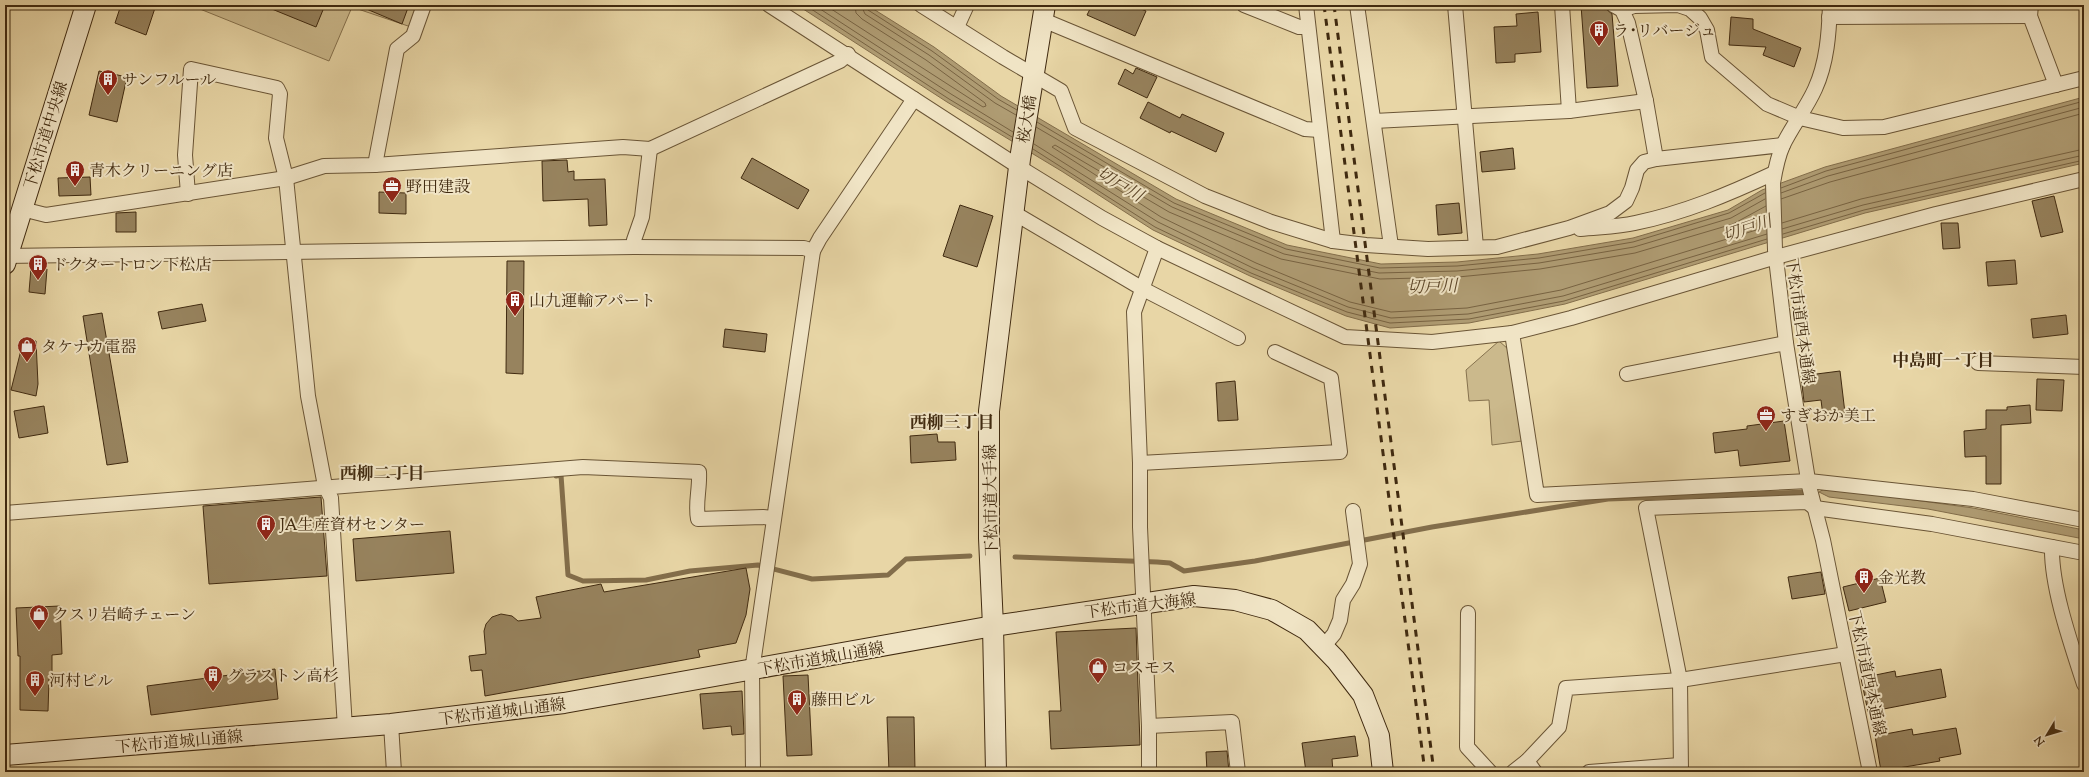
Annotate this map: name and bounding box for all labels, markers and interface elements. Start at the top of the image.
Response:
building icon: ラ･リバージュ [1588,19,1610,47]
place label: ラ･リバージュ [1613,21,1716,44]
building icon: サンフルール [97,68,119,96]
place label: サンフルール [122,70,216,93]
street label: 下松市道中央線 [20,79,75,193]
street label: 桜大橋 [1013,94,1044,145]
building icon: 青木クリーニング店 [64,159,86,187]
place label: 青木クリーニング店 [89,161,233,184]
water label: 切戸川 [1091,163,1149,210]
office icon: 野田建設 [381,175,403,203]
place label: 野田建設 [406,177,470,200]
water label: 切戸川 [1720,210,1778,250]
building icon: ドクタートロン下松店 [27,253,49,281]
place label: ドクタートロン下松店 [52,255,211,278]
street label: 下松市道西本通線 [1778,256,1819,386]
water label: 切戸川 [1406,275,1460,301]
building icon: 山九運輸アパート [504,289,526,317]
place label: 山九運輸アパート [529,291,656,314]
shop icon: タケナカ電器 [16,335,38,363]
place label: タケナカ電器 [41,337,136,360]
district label: 中島町一丁目 [1892,350,1994,374]
office icon: すぎおか美工 [1755,404,1777,432]
place label: すぎおか美工 [1780,406,1876,429]
district label: 西柳三丁目 [910,412,995,436]
street label: 下松市道大手線 [980,444,1005,556]
district label: 西柳二丁目 [340,463,425,487]
building icon: JA生産資材センター [255,513,277,541]
place label: JA生産資材センター [279,515,425,538]
building icon: 金光教 [1853,566,1875,594]
place label: 金光教 [1878,568,1926,591]
street label: 下松市道大海線 [1083,589,1197,626]
shop icon: クスリ岩崎チェーン [28,603,50,631]
place label: クスリ岩崎チェーン [53,605,196,628]
street label: 下松市道西本通線 [1841,609,1890,739]
street label: 下松市道城山通線 [756,638,886,683]
shop icon: コスモス [1087,656,1109,684]
place label: コスモス [1112,658,1176,681]
building icon: グラストン高杉 [202,664,224,692]
place label: グラストン高杉 [227,666,339,689]
building icon: 河村ビル [24,669,46,697]
place label: 河村ビル [49,671,113,694]
building icon: 藤田ビル [786,688,808,716]
place label: 藤田ビル [811,690,875,713]
street label: 下松市道城山通線 [437,694,567,733]
north arrow [2027,715,2067,755]
street label: 下松市道城山通線 [114,726,244,761]
text: N [2031,732,2050,750]

